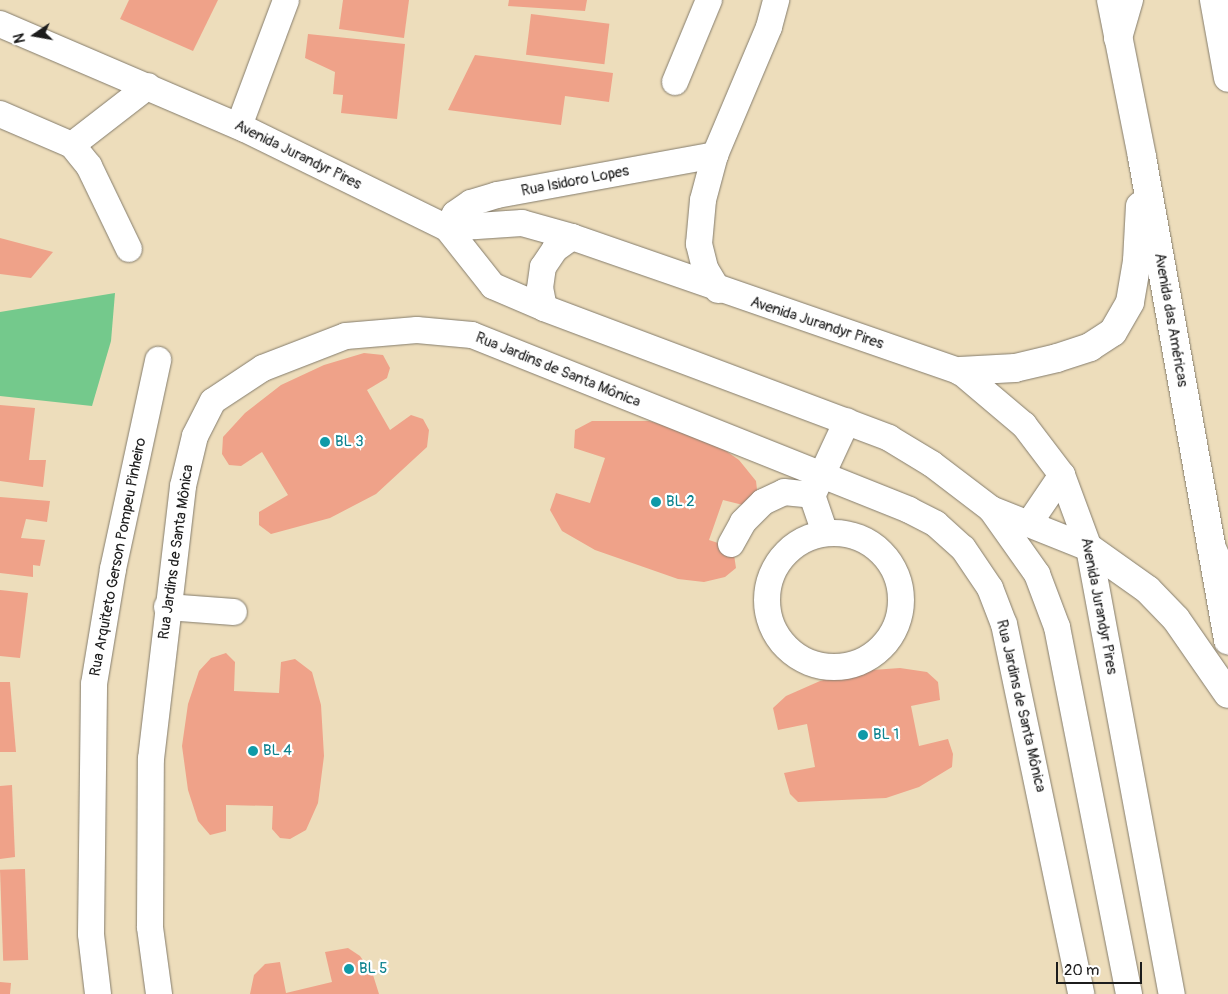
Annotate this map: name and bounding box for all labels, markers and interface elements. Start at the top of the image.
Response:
north arrow [10,10,60,60]
text: N [11,32,29,45]
street label: Avenida Jurandyr Pires [232,116,364,194]
street label: Rua Isidoro Lopes [520,162,630,200]
street label: Avenida das Américas [1150,252,1192,388]
street label: Avenida Jurandyr Pires [748,293,886,353]
street label: Rua Jardins de Santa Mônica [473,329,643,411]
place label: BL 3 [335,433,364,451]
street label: Rua Arquiteto Gerson Pompeu Pinheiro [86,436,150,678]
marker: BL 3 [319,436,331,448]
street label: Rua Jardins de Santa Mônica [155,463,197,641]
place label: BL 2 [666,493,695,511]
marker: BL 2 [650,496,662,508]
street label: Avenida Jurandyr Pires [1077,536,1121,676]
street label: Rua Jardins de Santa Mônica [992,618,1050,794]
place label: BL 1 [873,726,899,744]
marker: BL 1 [857,729,869,741]
place label: BL 4 [263,742,292,760]
marker: BL 4 [247,745,259,757]
scale bar [1058,952,1144,984]
place label: BL 5 [359,960,387,978]
text: 20 m [1064,961,1099,980]
marker: BL 5 [343,963,355,975]

